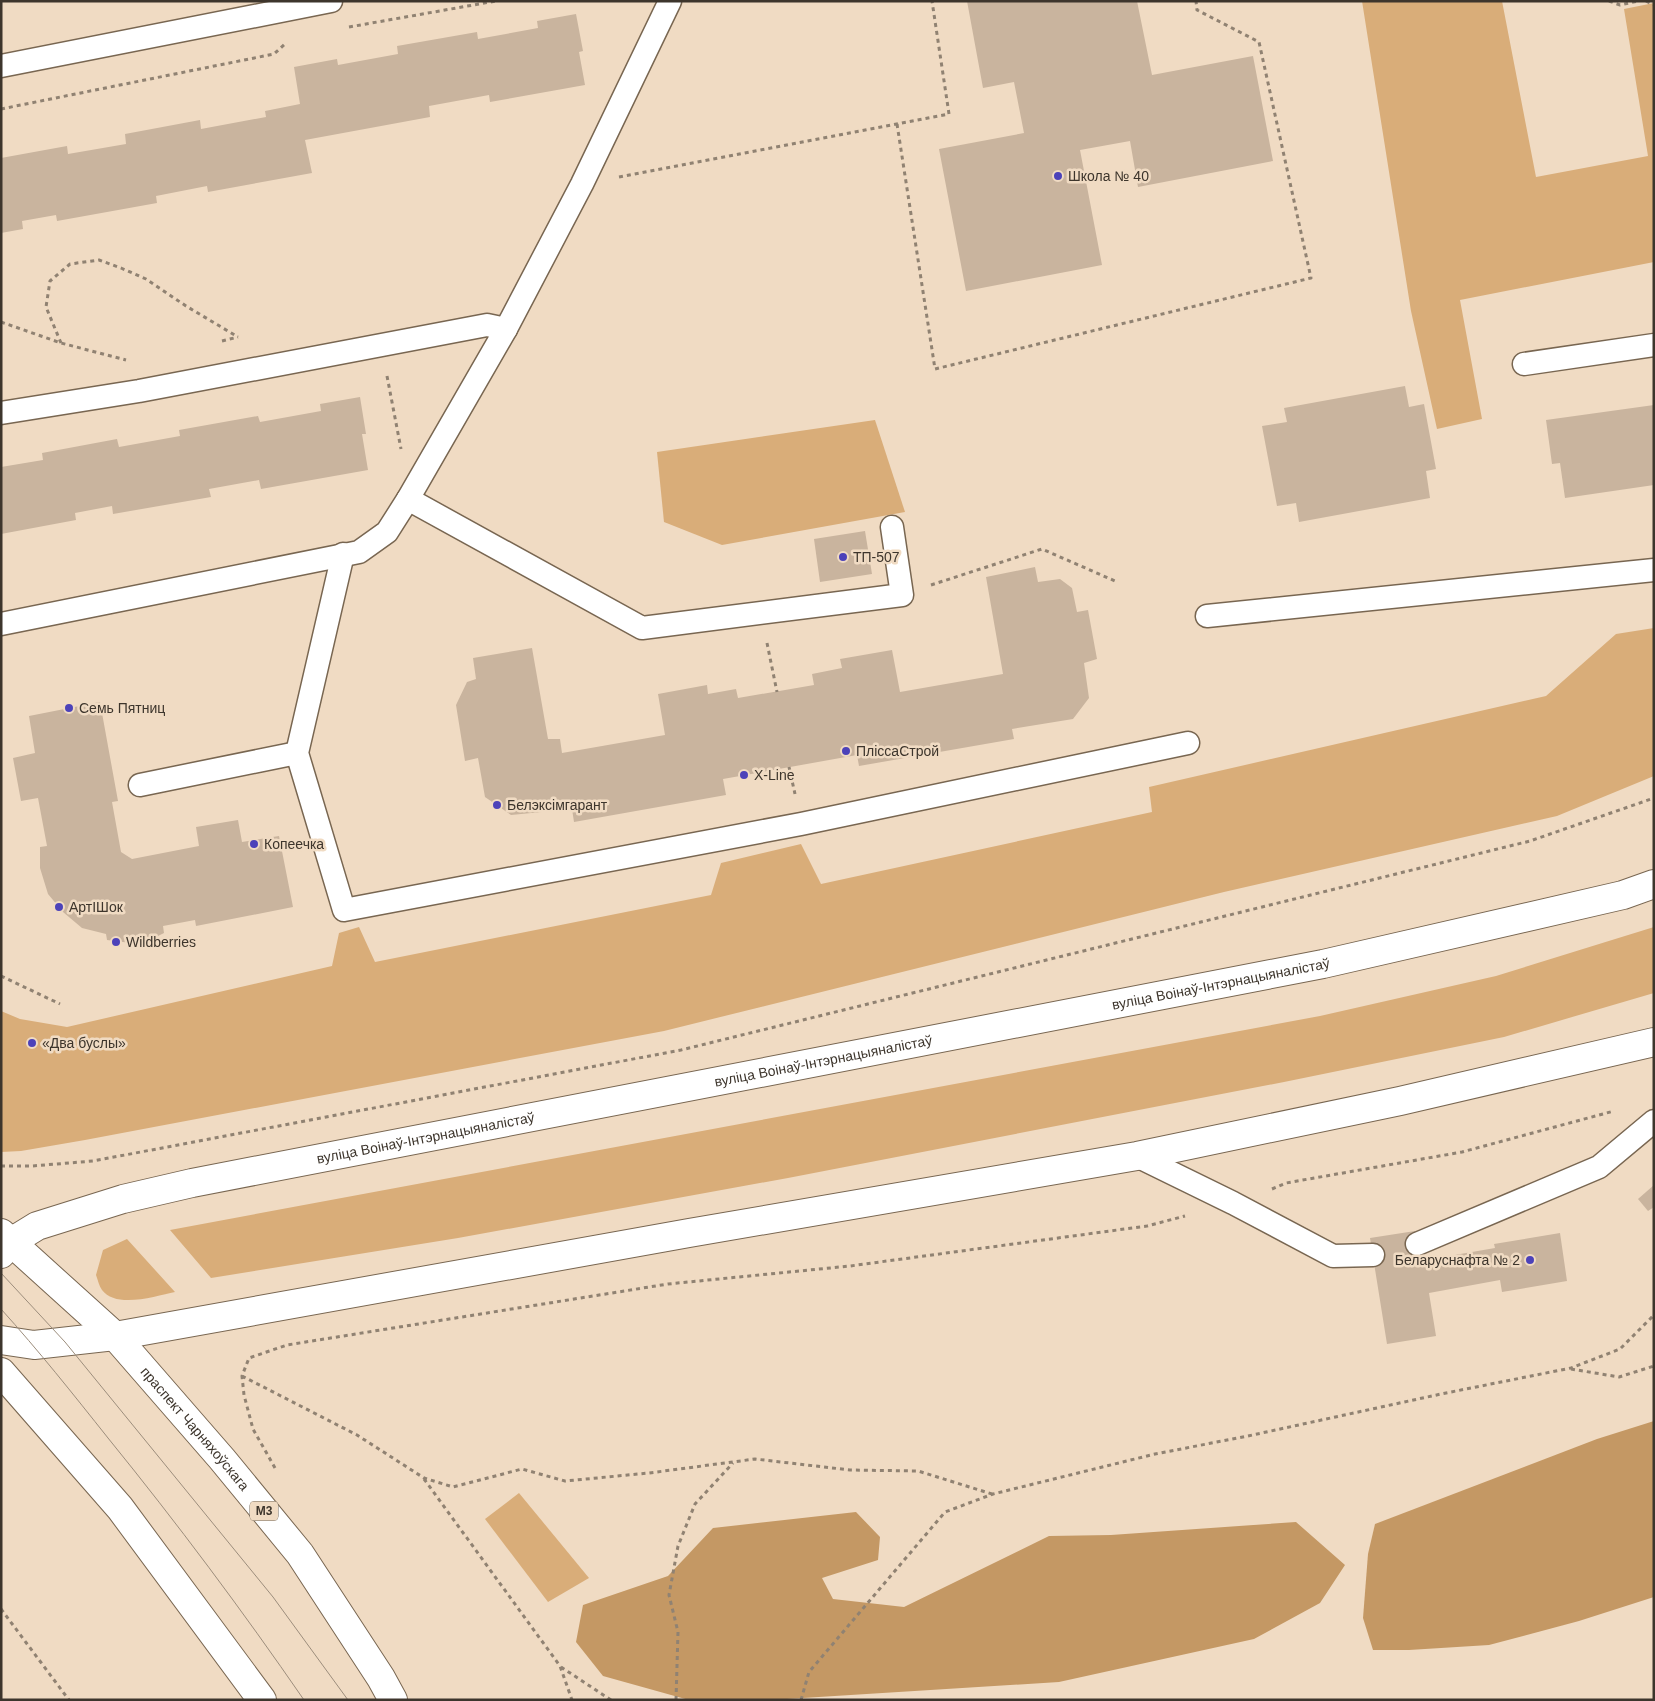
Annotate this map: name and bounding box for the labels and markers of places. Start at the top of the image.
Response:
place label: Школа № 40 [1068,168,1149,184]
marker: Школа № 40 [1052,170,1064,182]
place label: ТП-507 [853,549,900,565]
marker: ТП-507 [837,551,849,563]
place label: Семь Пятниц [79,700,165,716]
marker: Семь Пятниц [63,702,75,714]
place label: ПліссаСтрой [856,743,939,759]
marker: ПліссаСтрой [840,745,852,757]
place label: X-Line [754,767,795,783]
marker: X-Line [738,769,750,781]
place label: Белэксімгарант [507,797,608,813]
marker: Белэксімгарант [491,799,503,811]
place label: Копеечка [264,836,324,852]
marker: Копеечка [248,838,260,850]
place label: АртIШок [69,899,124,915]
marker: АртIШок [53,901,65,913]
place label: Wildberries [126,934,196,950]
marker: Wildberries [110,936,122,948]
place label: «Два буслы» [42,1035,126,1051]
marker: «Два буслы» [26,1037,38,1049]
place label: Беларуснафта № 2 [1395,1252,1520,1268]
marker: Беларуснафта № 2 [1524,1254,1536,1266]

